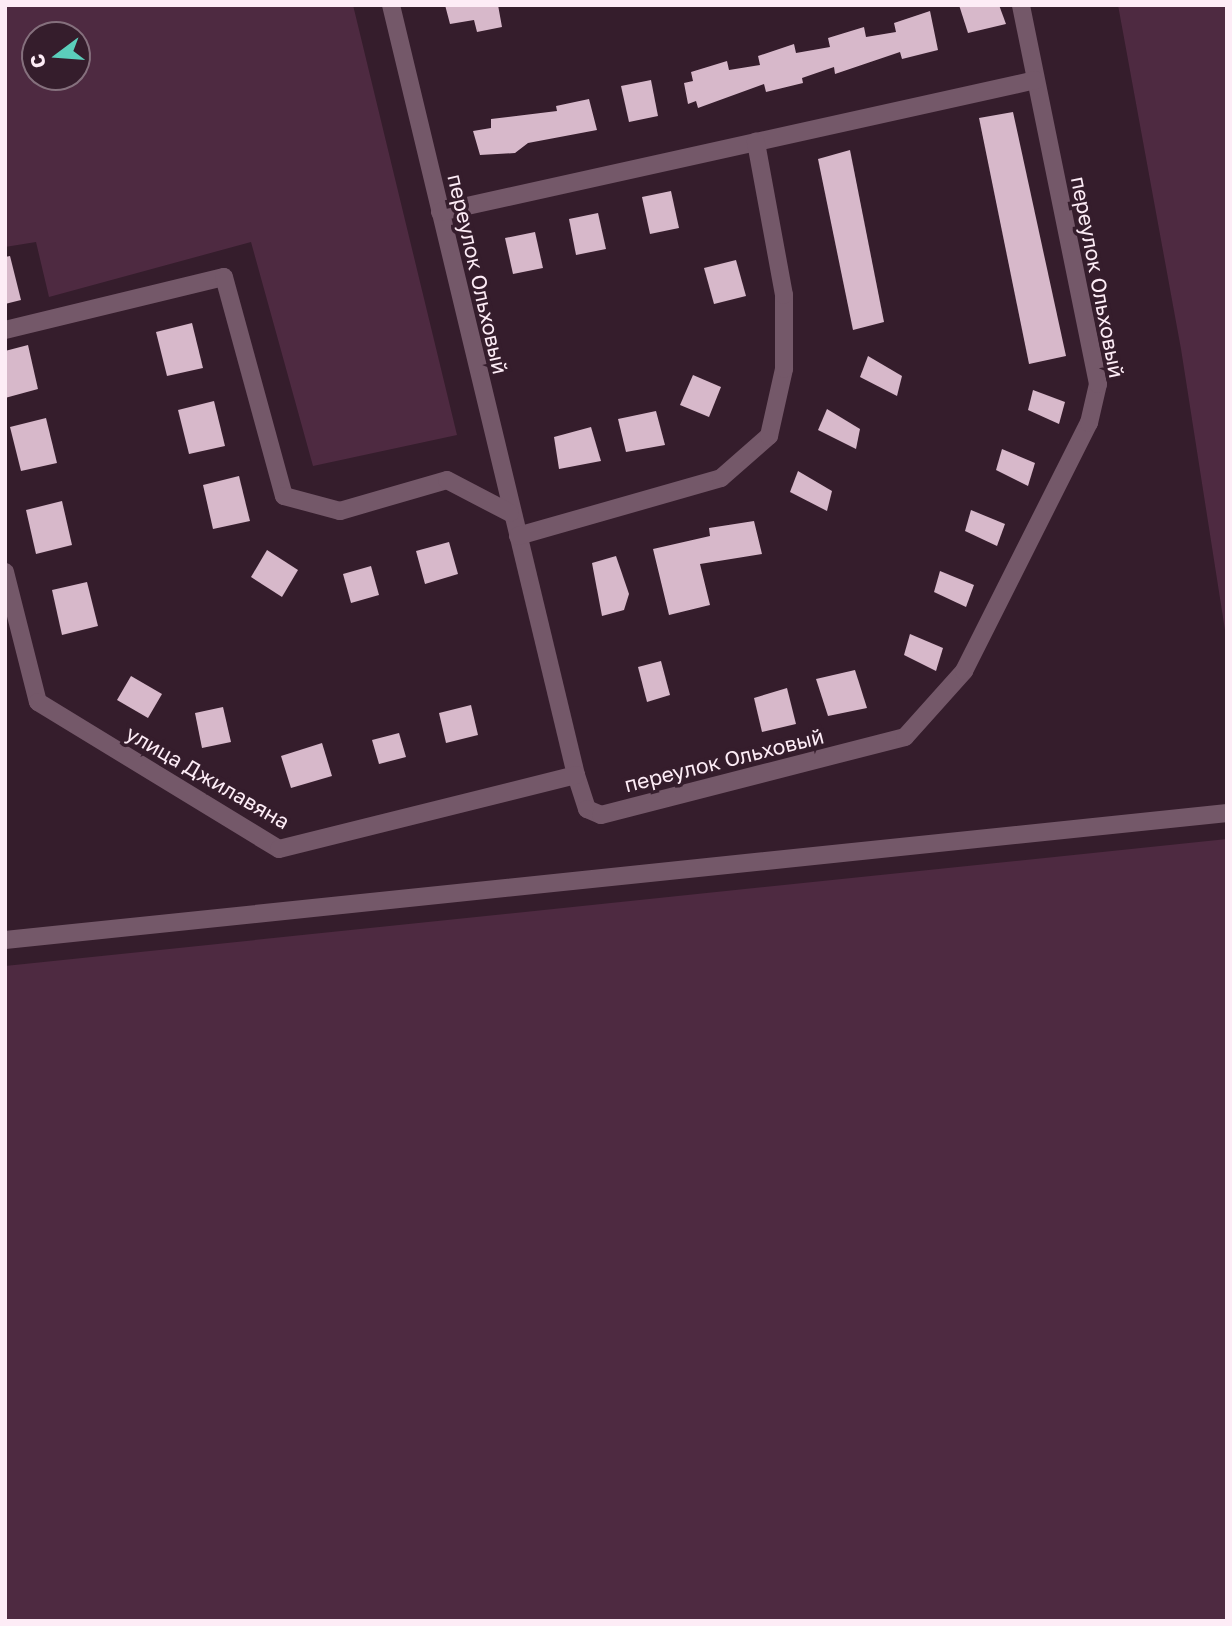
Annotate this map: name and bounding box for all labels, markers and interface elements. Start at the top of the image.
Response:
north arrow [21,21,91,91]
text: С [24,52,50,71]
street label: переулок Ольховый [443,171,513,377]
street label: переулок Ольховый [1066,174,1130,380]
street label: улица Джилавяна [122,720,294,834]
street label: переулок Ольховый [622,723,826,797]

